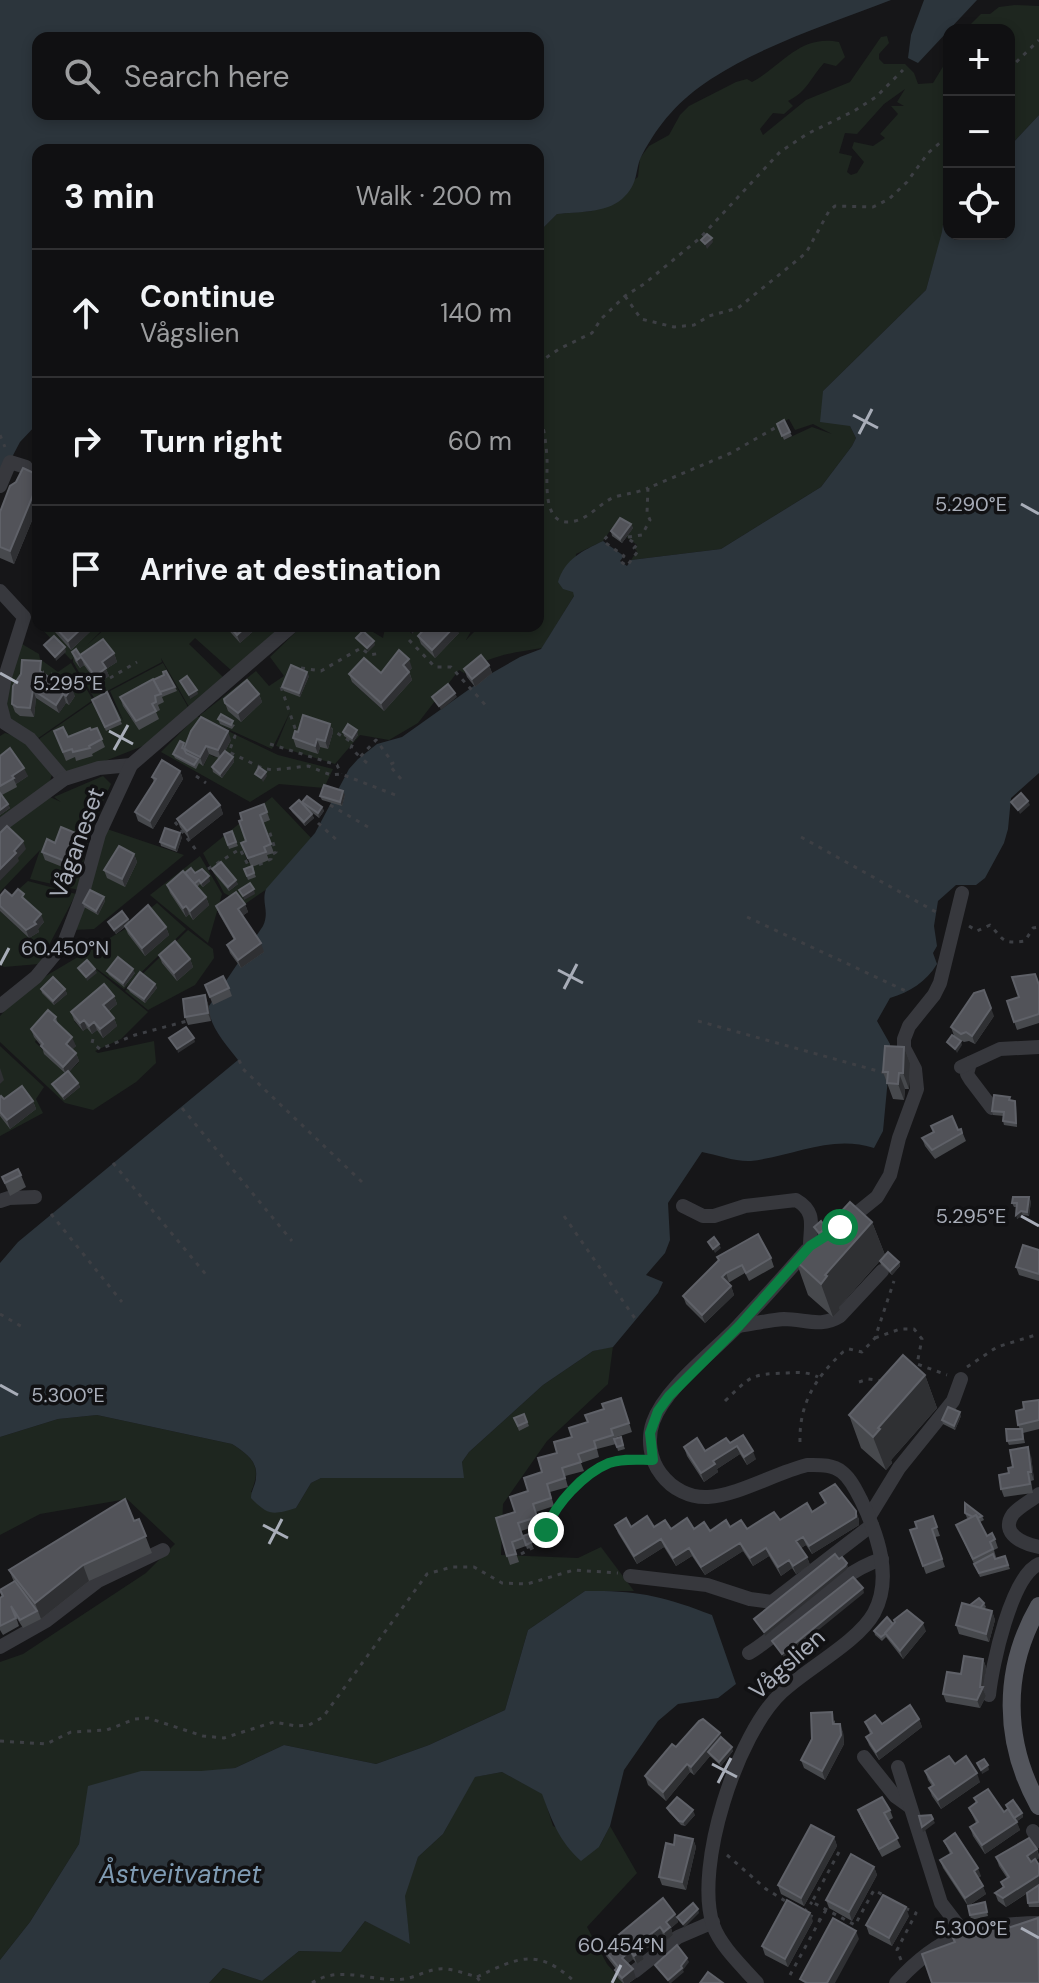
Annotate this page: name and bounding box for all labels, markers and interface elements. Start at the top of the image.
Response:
map controls [943,24,1015,240]
button: + [943,24,1015,96]
search box [32,32,544,120]
icon: search [60,54,104,98]
text: Search here [124,57,290,96]
button: − [943,96,1015,168]
button: locate [943,168,1015,240]
text: 3 min [64,174,155,219]
text: Walk · 200 m [356,179,512,213]
text: Continue [140,277,275,316]
icon: ahead [64,291,108,335]
text: 140 m [440,296,512,330]
text: Vågslien [140,316,239,350]
icon: right [64,419,108,463]
text: Turn right [140,422,283,461]
text: 60 m [448,424,512,458]
text: 5.290°E [935,491,1007,517]
icon: arrive [64,547,108,591]
text: Arrive at destination [140,550,441,589]
text: 5.295°E [33,670,103,696]
street label: Våganeset [42,783,111,903]
text: 60.450°N [21,935,109,961]
text: 5.295°E [936,1203,1006,1229]
route start [822,1209,858,1245]
text: 5.300°E [31,1382,105,1408]
route end [528,1512,564,1548]
street label: Vågslien [742,1621,831,1706]
water label: Åstveitvatnet [98,1857,262,1891]
text: 5.300°E [934,1915,1008,1941]
text: 60.454°N [578,1932,664,1958]

